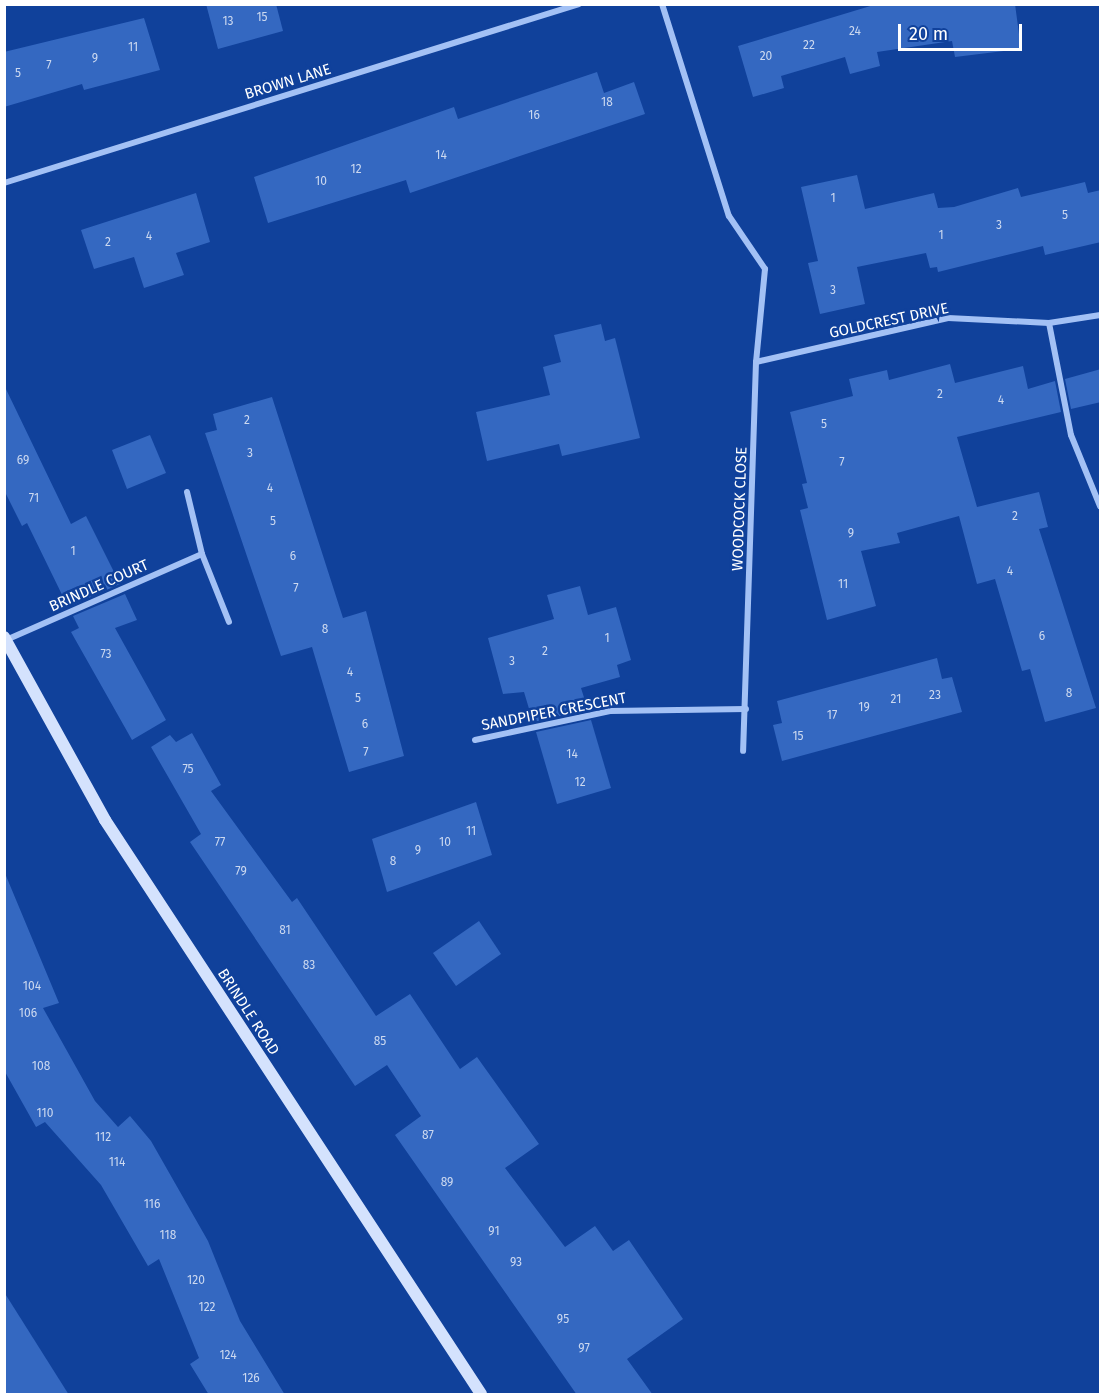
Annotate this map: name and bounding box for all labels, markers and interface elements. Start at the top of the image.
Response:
house number: 15 [256,11,268,25]
scale bar [901,12,1026,50]
house number: 13 [222,15,234,29]
text: 20 m [909,23,948,45]
house number: 24 [849,25,861,39]
house number: 22 [803,39,815,53]
house number: 11 [128,41,138,55]
house number: 20 [760,50,772,64]
house number: 9 [92,52,98,66]
house number: 7 [46,59,52,73]
street label: BROWN LANE [243,60,333,104]
house number: 5 [15,67,21,81]
house number: 18 [601,96,613,110]
house number: 16 [528,109,540,123]
house number: 14 [435,149,447,163]
house number: 12 [350,163,362,177]
house number: 10 [315,175,327,189]
house number: 1 [830,192,836,206]
house number: 5 [1062,209,1068,223]
house number: 3 [996,219,1002,233]
house number: 1 [938,229,944,243]
house number: 4 [146,230,152,244]
house number: 2 [105,236,111,250]
house number: 3 [830,284,836,298]
street label: GOLDCREST DRIVE [828,300,950,342]
house number: 2 [937,388,943,402]
house number: 4 [998,394,1004,408]
house number: 2 [244,414,250,428]
house number: 5 [821,418,827,432]
house number: 3 [247,447,253,461]
street label: WOODCOCK CLOSE [729,447,751,571]
house number: 69 [17,454,29,468]
house number: 7 [839,456,845,470]
house number: 4 [267,482,273,496]
house number: 71 [29,492,39,506]
house number: 2 [1012,510,1018,524]
house number: 5 [270,515,276,529]
house number: 9 [848,527,854,541]
house number: 1 [70,545,76,559]
house number: 6 [290,550,296,564]
street label: BRINDLE COURT [46,556,152,616]
house number: 4 [1007,565,1013,579]
house number: 11 [838,578,848,592]
house number: 7 [293,582,299,596]
house number: 8 [322,623,328,637]
house number: 6 [1039,630,1045,644]
house number: 1 [604,632,610,646]
house number: 2 [542,645,548,659]
house number: 73 [100,648,112,662]
house number: 3 [509,655,515,669]
house number: 4 [347,666,353,680]
house number: 8 [1066,687,1072,701]
street label: SANDPIPER CRESCENT [480,689,628,735]
house number: 23 [929,689,941,703]
house number: 5 [355,692,361,706]
house number: 21 [891,693,901,707]
house number: 19 [858,701,870,715]
house number: 17 [827,709,837,723]
house number: 6 [362,718,368,732]
house number: 15 [792,730,804,744]
house number: 7 [363,746,369,760]
house number: 14 [566,748,578,762]
house number: 75 [182,763,194,777]
house number: 12 [574,776,586,790]
house number: 11 [466,825,476,839]
house number: 77 [215,836,225,850]
house number: 10 [439,836,451,850]
house number: 9 [415,844,421,858]
house number: 8 [390,855,396,869]
house number: 79 [235,865,247,879]
house number: 81 [279,924,291,938]
house number: 83 [303,959,315,973]
street label: BRINDLE ROAD [213,965,283,1059]
house number: 104 [23,980,41,994]
house number: 106 [19,1007,37,1021]
house number: 85 [374,1035,386,1049]
house number: 108 [32,1060,50,1074]
house number: 110 [37,1107,53,1121]
house number: 87 [422,1129,434,1143]
house number: 112 [95,1131,111,1145]
house number: 114 [109,1156,125,1170]
house number: 89 [441,1176,453,1190]
house number: 116 [144,1198,160,1212]
house number: 91 [488,1225,500,1239]
house number: 118 [160,1229,176,1243]
house number: 93 [510,1256,522,1270]
house number: 120 [187,1274,205,1288]
house number: 122 [198,1301,216,1315]
house number: 95 [557,1313,569,1327]
house number: 97 [578,1342,590,1356]
house number: 124 [219,1349,237,1363]
house number: 126 [242,1372,260,1386]

